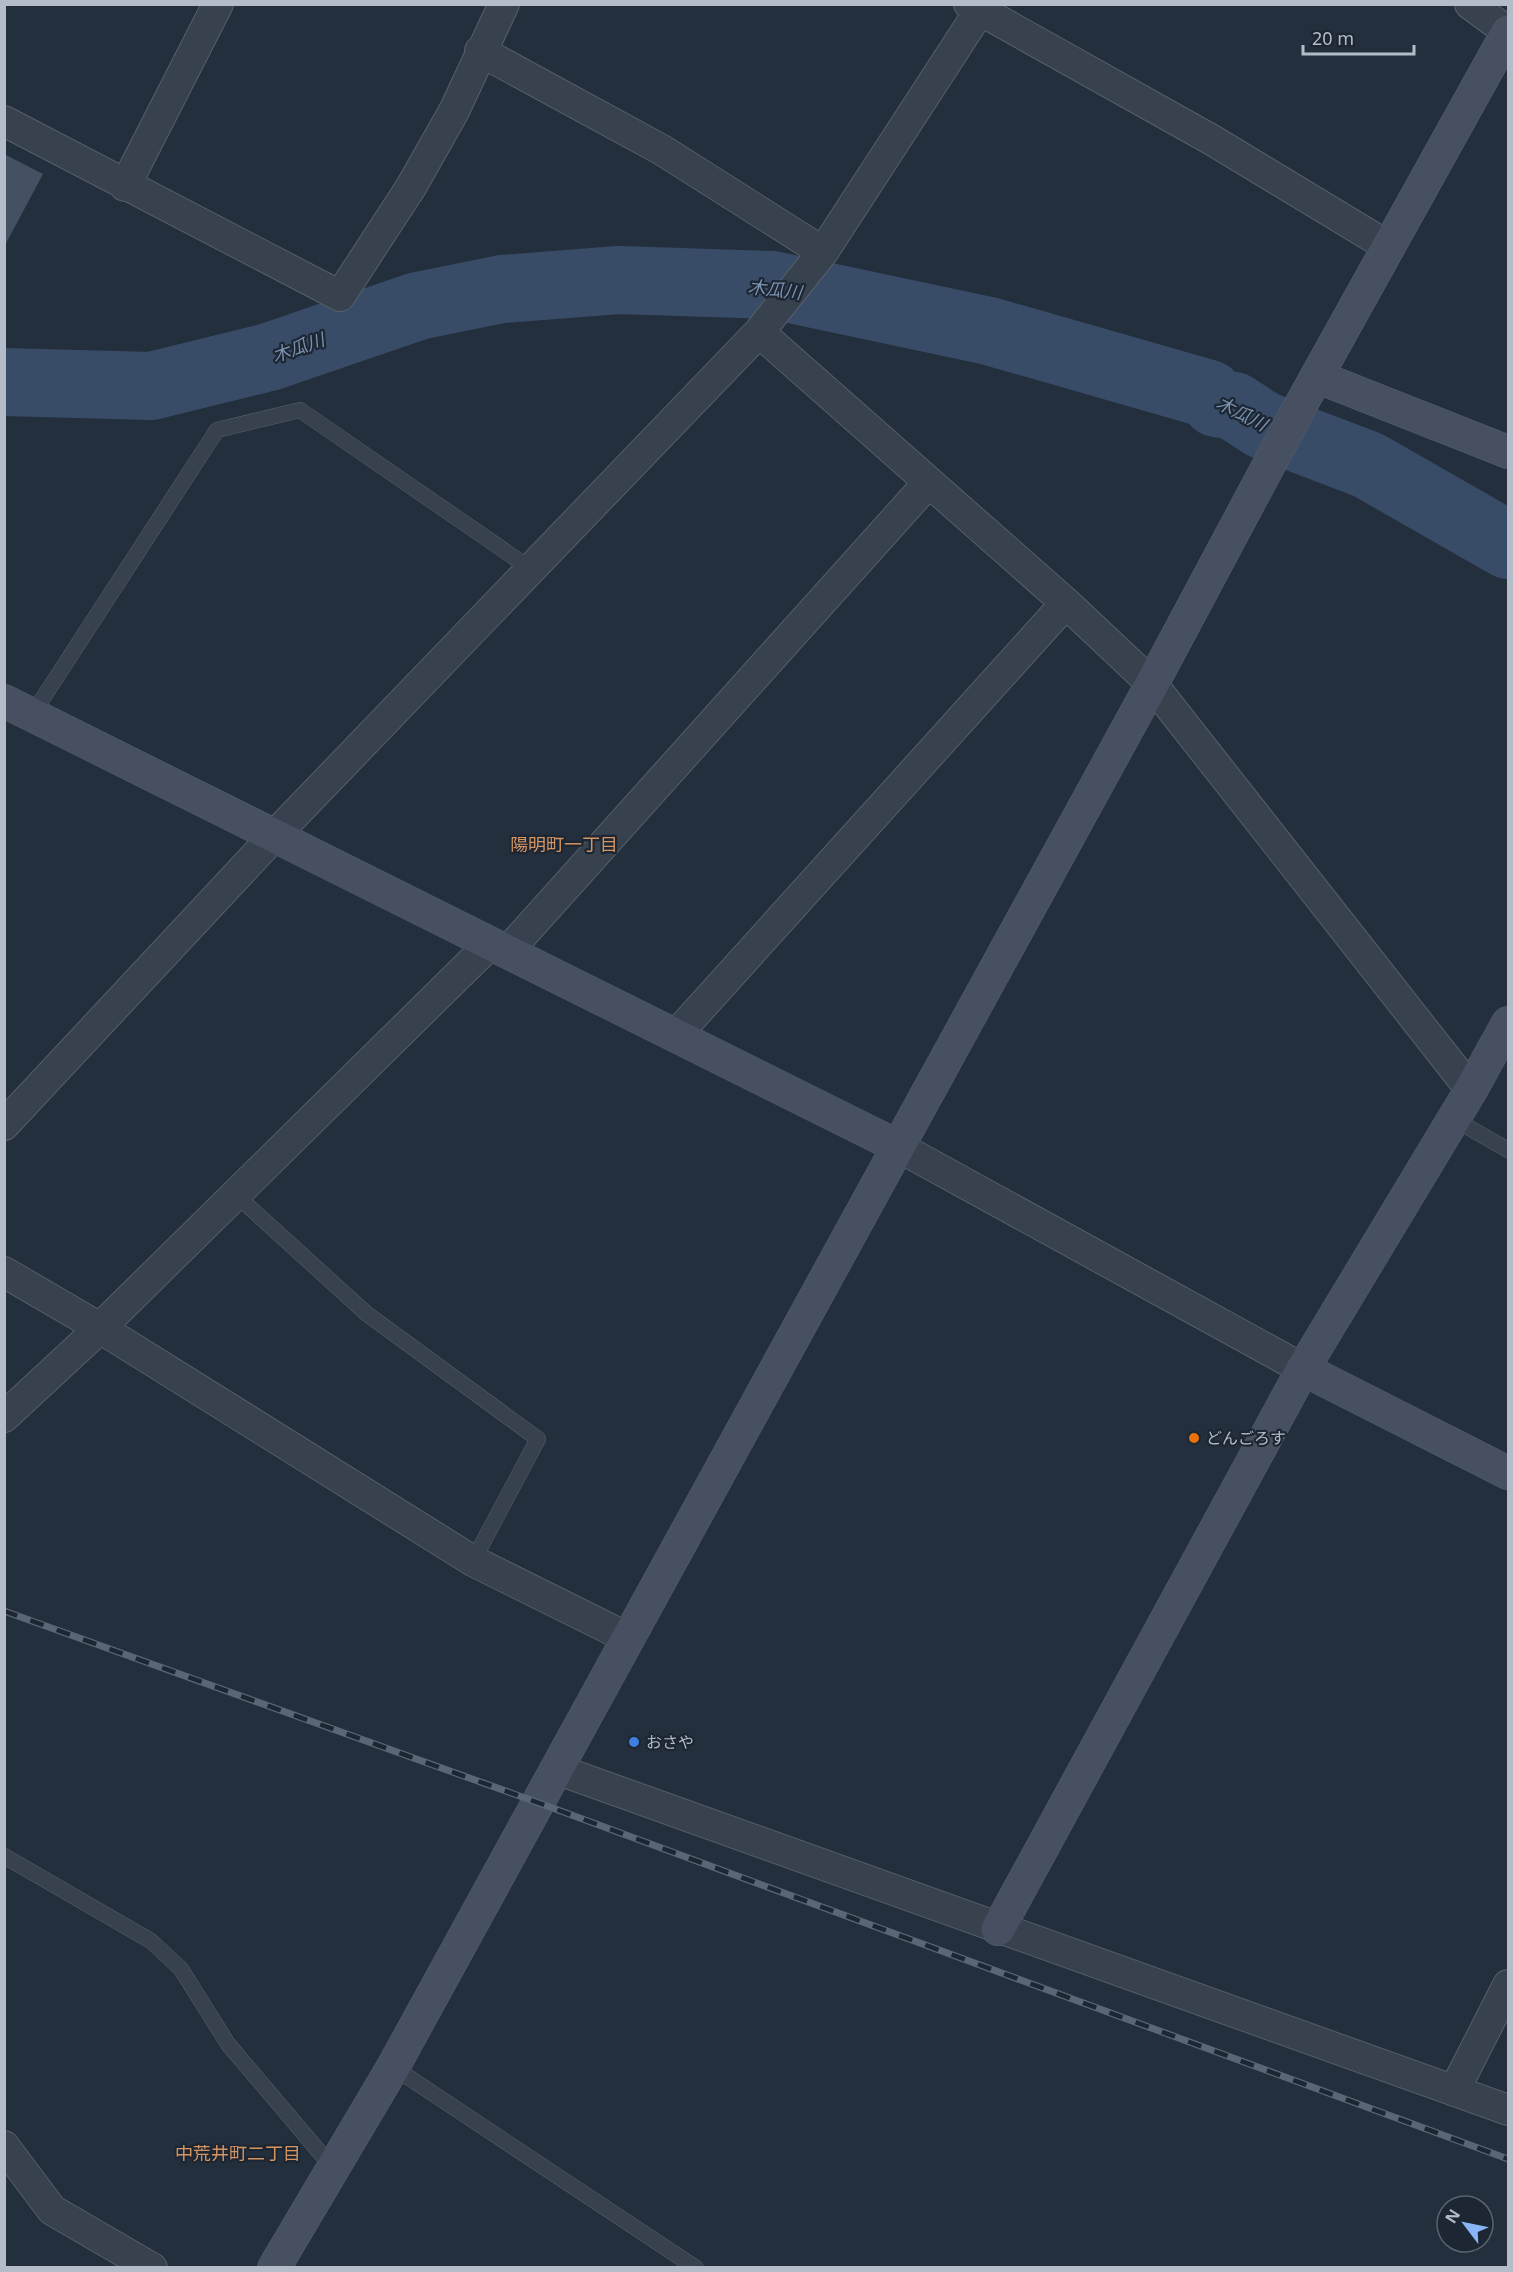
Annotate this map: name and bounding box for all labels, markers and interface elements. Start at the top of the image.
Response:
scale bar [1303,18,1414,56]
text: 20 m [1312,26,1354,50]
water label: 木瓜川 [747,274,805,304]
water label: 木瓜川 [269,326,329,367]
water label: 木瓜川 [1212,390,1273,437]
district label: 陽明町一丁目 [510,832,618,856]
place label: どんごろす [1206,1427,1286,1449]
marker: どんごろす [1187,1431,1201,1445]
place label: おさや [646,1731,694,1753]
marker: おさや [627,1735,641,1749]
district label: 中荒井町二丁目 [175,2141,301,2165]
north arrow [1435,2194,1495,2254]
text: N [1440,2205,1465,2227]

